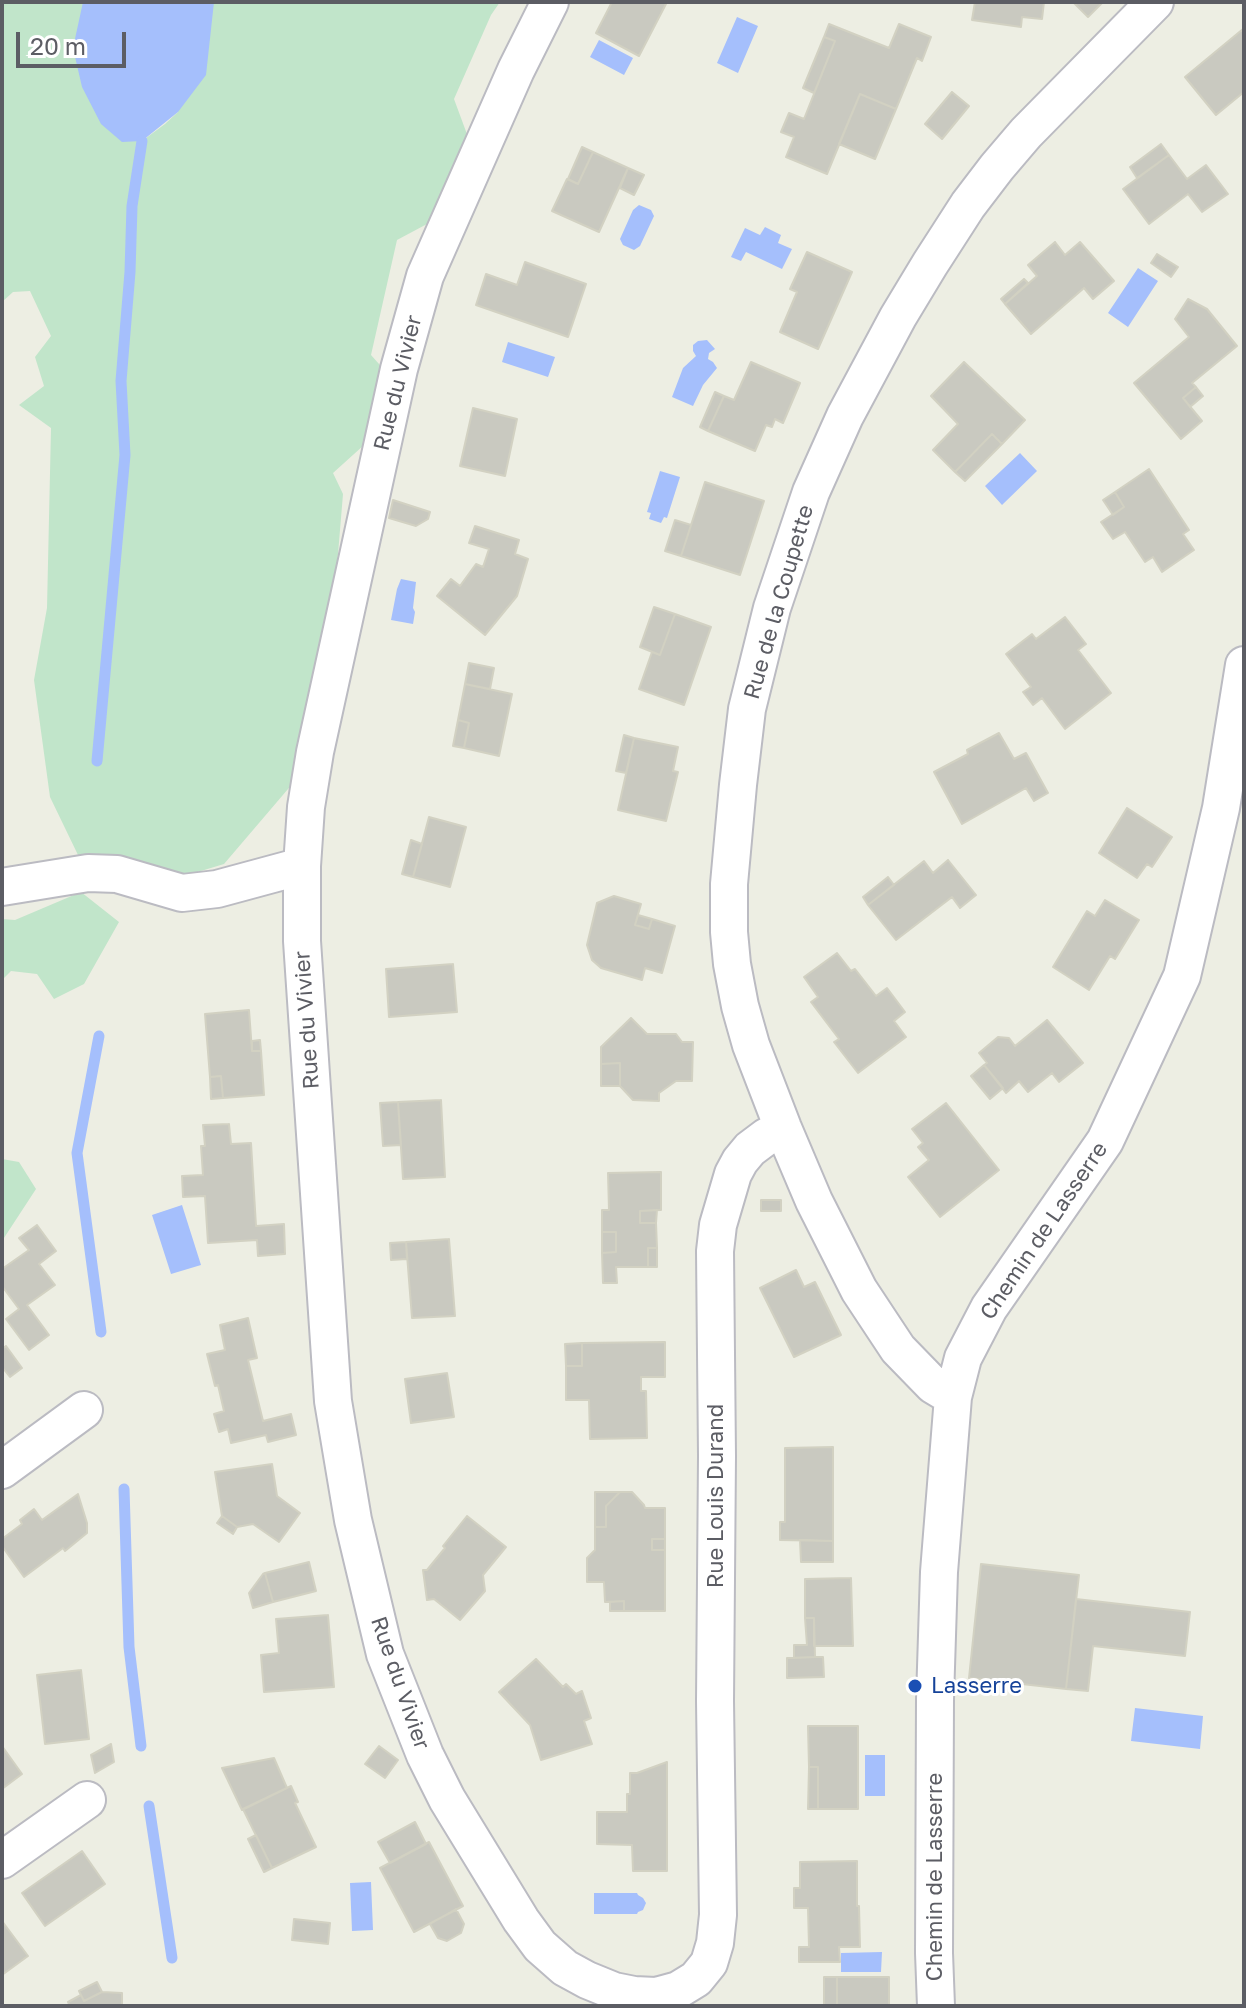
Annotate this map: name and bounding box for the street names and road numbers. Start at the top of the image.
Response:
street label: Rue du Vivier [368,313,428,453]
street label: Rue de la Coupette [739,502,819,702]
street label: Rue du Vivier [289,950,325,1090]
street label: Chemin de Lasserre [975,1137,1113,1325]
street label: Rue Louis Durand [703,1404,729,1588]
street label: Rue du Vivier [365,1613,435,1753]
street label: Chemin de Lasserre [922,1773,948,1981]

